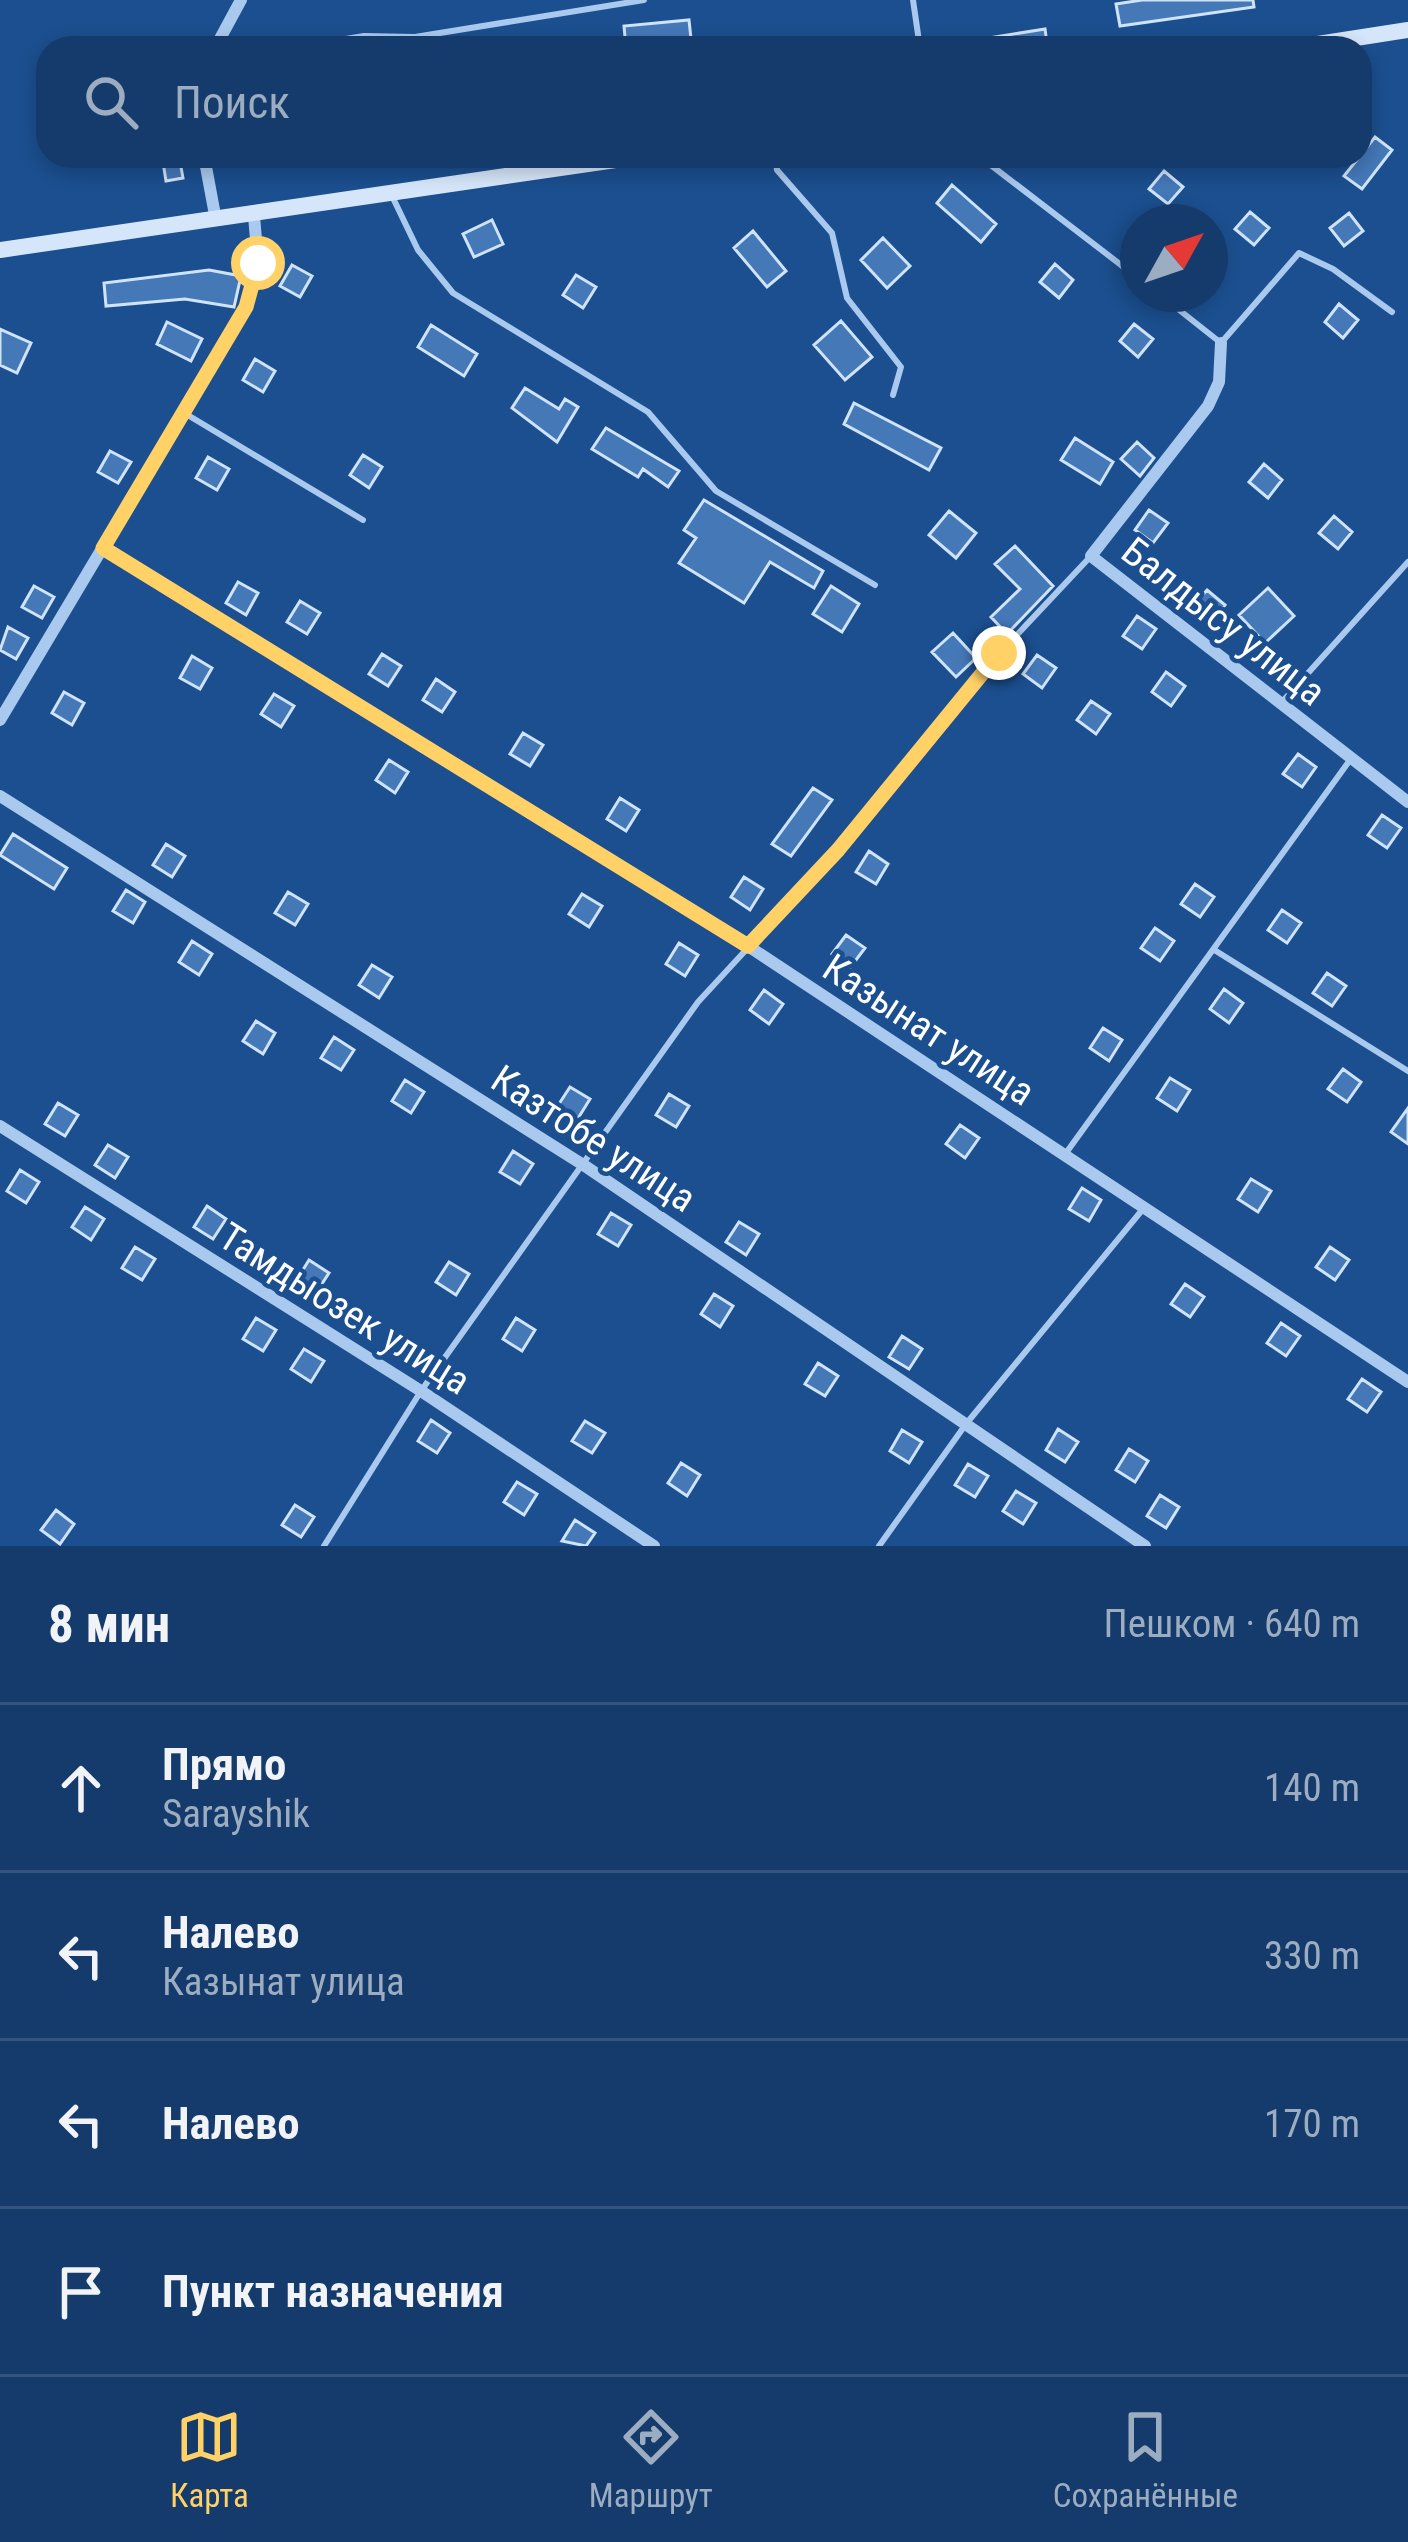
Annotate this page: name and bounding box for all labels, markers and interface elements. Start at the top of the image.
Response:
search box [36,36,1372,168]
icon: search [78,69,144,135]
text: Поиск [174,76,290,129]
north arrow [1120,204,1228,312]
route start [231,236,285,290]
street label: Балдысу улица [1113,528,1334,715]
route end [972,626,1026,680]
street label: Казынат улица [814,944,1043,1115]
street label: Казтобе улица [483,1056,704,1222]
street label: Тамдыозек улица [211,1213,478,1404]
text: 8 мин [48,1595,170,1654]
text: Пешком · 640 m [1103,1601,1360,1647]
text: Прямо [162,1738,286,1791]
icon: ahead [48,1755,114,1821]
text: 140 m [1264,1765,1360,1811]
text: Sarayshik [162,1791,310,1837]
text: Налево [162,1906,300,1959]
icon: left [48,1923,114,1989]
text: 330 m [1264,1933,1360,1979]
text: Казынат улица [162,1959,405,2005]
icon: left [48,2091,114,2157]
text: Налево [162,2097,300,2150]
text: 170 m [1264,2101,1360,2147]
icon: arrive [48,2259,114,2325]
text: Пункт назначения [162,2265,504,2318]
tab: Карта [170,2404,249,2515]
tab: Маршрут [589,2404,713,2515]
tab: Сохранённые [1053,2404,1238,2515]

